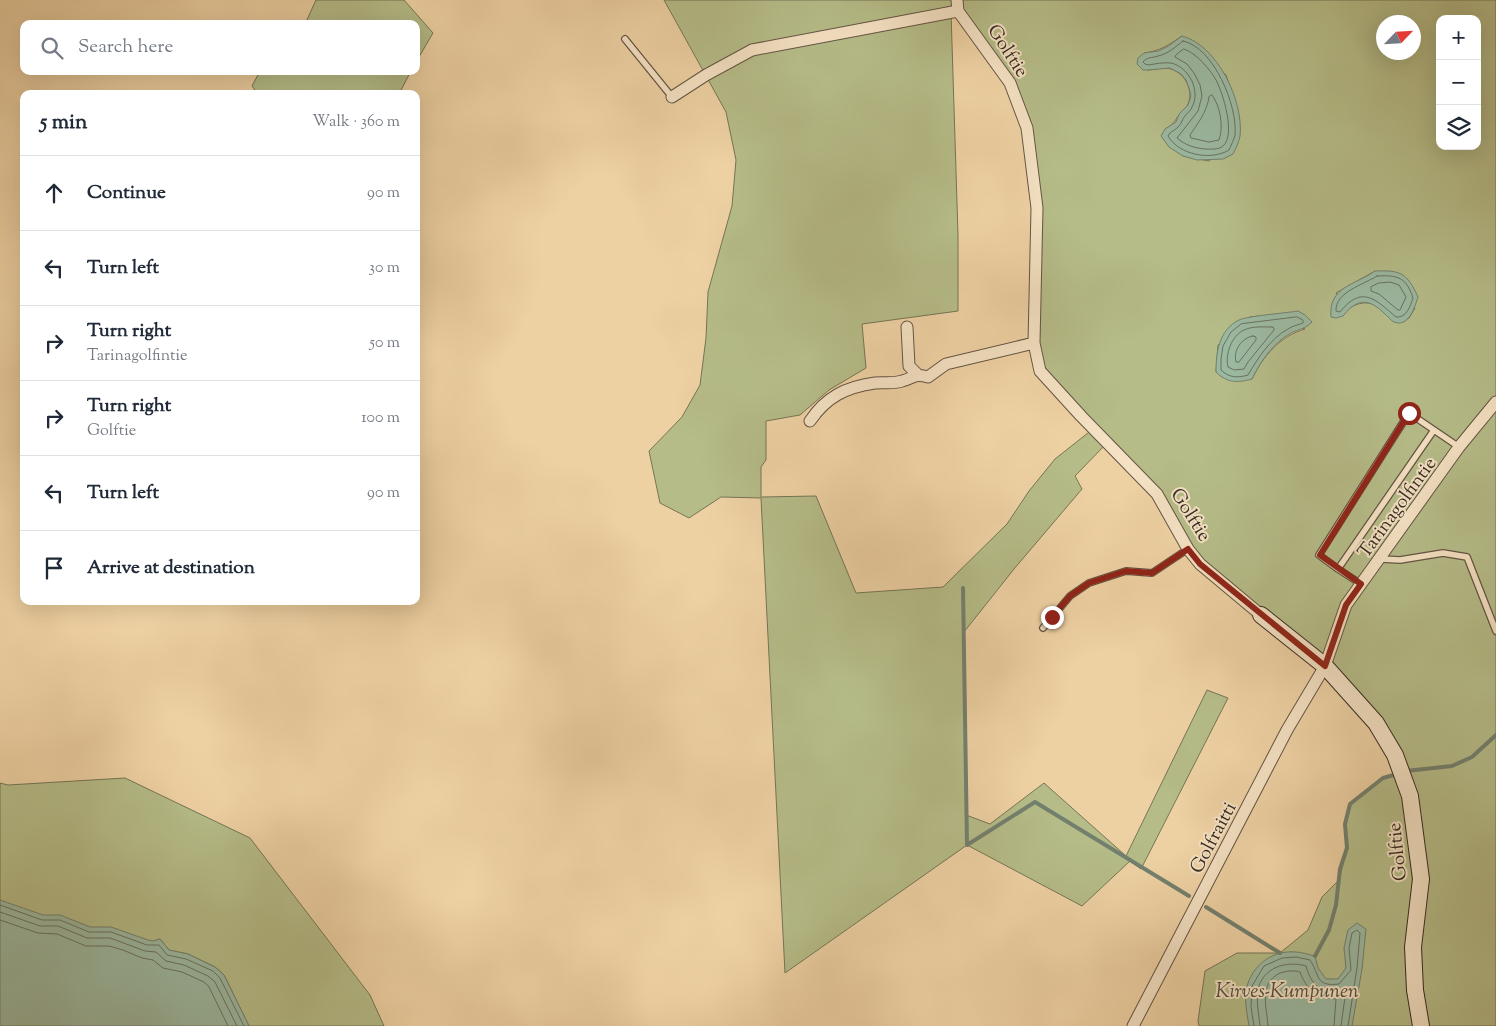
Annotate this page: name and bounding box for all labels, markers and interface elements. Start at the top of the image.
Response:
north arrow [1376,15,1421,60]
map controls [1436,15,1481,150]
button: + [1436,15,1481,60]
search box [20,20,420,75]
street label: Golftie [980,20,1034,83]
icon: search [38,34,66,62]
text: Search here [78,34,173,61]
button: − [1436,60,1481,105]
button: layers [1436,105,1481,150]
text: 5 min [40,108,87,138]
text: Walk · 360 m [312,111,400,134]
icon: ahead [40,179,68,207]
text: Continue [87,180,166,207]
text: 90 m [367,182,400,205]
icon: left [40,254,68,282]
text: Turn left [87,255,159,282]
text: 30 m [369,257,400,280]
text: Turn right [87,318,171,345]
icon: right [40,329,68,357]
text: 50 m [369,332,400,355]
text: Tarinagolfintie [87,345,187,368]
text: Turn right [87,393,171,420]
route start [1398,402,1421,425]
icon: right [40,404,68,432]
text: 100 m [361,407,400,430]
text: Golftie [87,420,136,443]
street label: Tarinagolfintie [1352,452,1444,565]
icon: left [40,479,68,507]
text: Turn left [87,480,159,507]
text: 90 m [367,482,400,505]
street label: Golftie [1163,483,1217,547]
icon: arrive [40,554,68,582]
text: Arrive at destination [87,555,255,582]
route end [1041,606,1064,629]
street label: Golfraitti [1184,798,1244,879]
street label: Golftie [1382,821,1415,882]
water label: Kirves-Kumpunen [1216,978,1359,1007]

